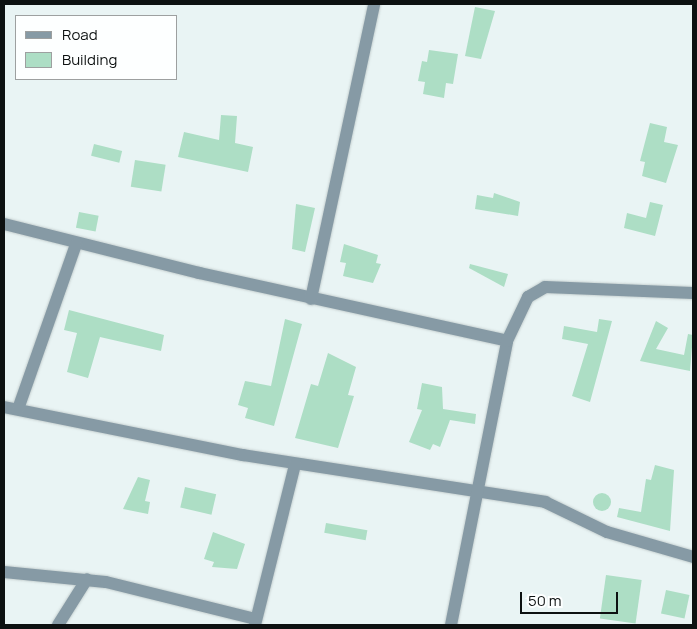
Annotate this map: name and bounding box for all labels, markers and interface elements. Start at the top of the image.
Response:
legend [15,15,178,80]
text: Road [62,24,98,45]
text: Building [62,49,117,70]
scale bar [522,582,620,614]
text: 50 m [528,590,562,611]

